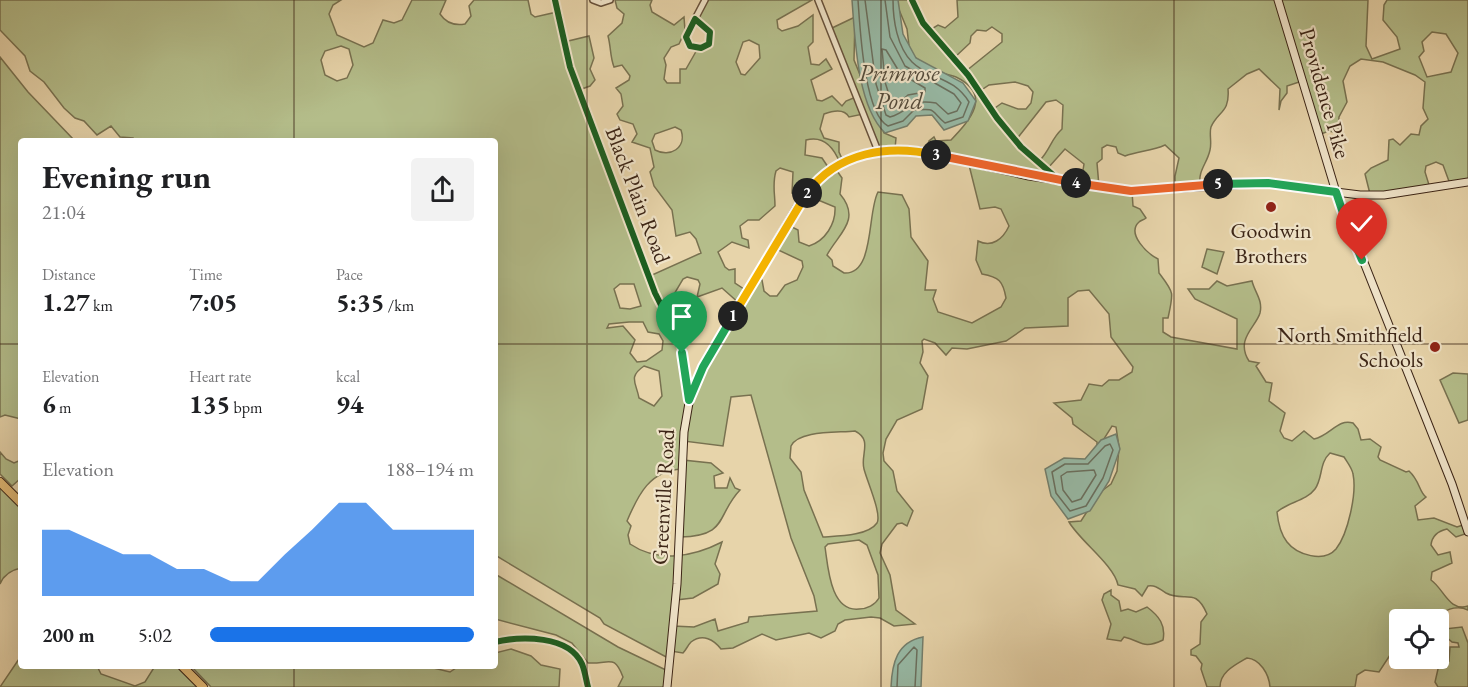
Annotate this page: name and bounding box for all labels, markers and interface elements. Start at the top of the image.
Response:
street label: Providence Pike [1293,24,1358,162]
water label: Primrose Pond [859,57,940,116]
street label: Black Plain Road [599,122,678,268]
pin: 3 [921,140,951,170]
text: 3 [932,144,940,165]
text: Evening run [42,155,211,198]
button: share [411,158,474,221]
pin: 4 [1061,168,1091,198]
pin: 5 [1203,169,1233,199]
text: 4 [1072,172,1080,193]
text: 5 [1214,173,1222,194]
pin: 2 [792,178,822,208]
text: 2 [803,182,811,203]
pin [1336,198,1387,260]
text: 21:04 [42,199,85,225]
marker: Goodwin Brothers [1264,200,1278,214]
icon: check [1345,207,1378,240]
place label: Goodwin Brothers [1230,216,1312,270]
text: Distance [42,264,95,285]
text: Time [189,264,222,285]
text: Pace [336,264,363,285]
text: 1.27 [42,285,90,319]
text: 7:05 [189,285,238,319]
text: 5:35 [336,285,385,319]
pin [656,291,707,353]
text: km [90,295,113,316]
text: /km [385,295,414,316]
icon: arrive [665,300,698,333]
pin: 1 [718,301,748,331]
text: 1 [729,305,737,326]
place label: North Smithfield Schools [1277,320,1424,374]
marker: North Smithfield Schools [1428,340,1442,354]
text: Elevation [42,366,100,387]
text: Heart rate [189,366,251,387]
text: kcal [336,366,360,387]
text: 6 [42,387,56,421]
text: 135 [189,387,230,421]
text: 94 [336,387,364,421]
text: m [56,397,71,418]
text: bpm [230,397,262,418]
street label: Greenville Road [645,427,681,566]
text: Elevation [42,456,114,482]
text: 188–194 m [386,456,474,482]
map controls [1389,609,1449,669]
button: locate [1389,609,1449,669]
text: 200 m [42,622,95,648]
text: 5:02 [138,622,172,648]

